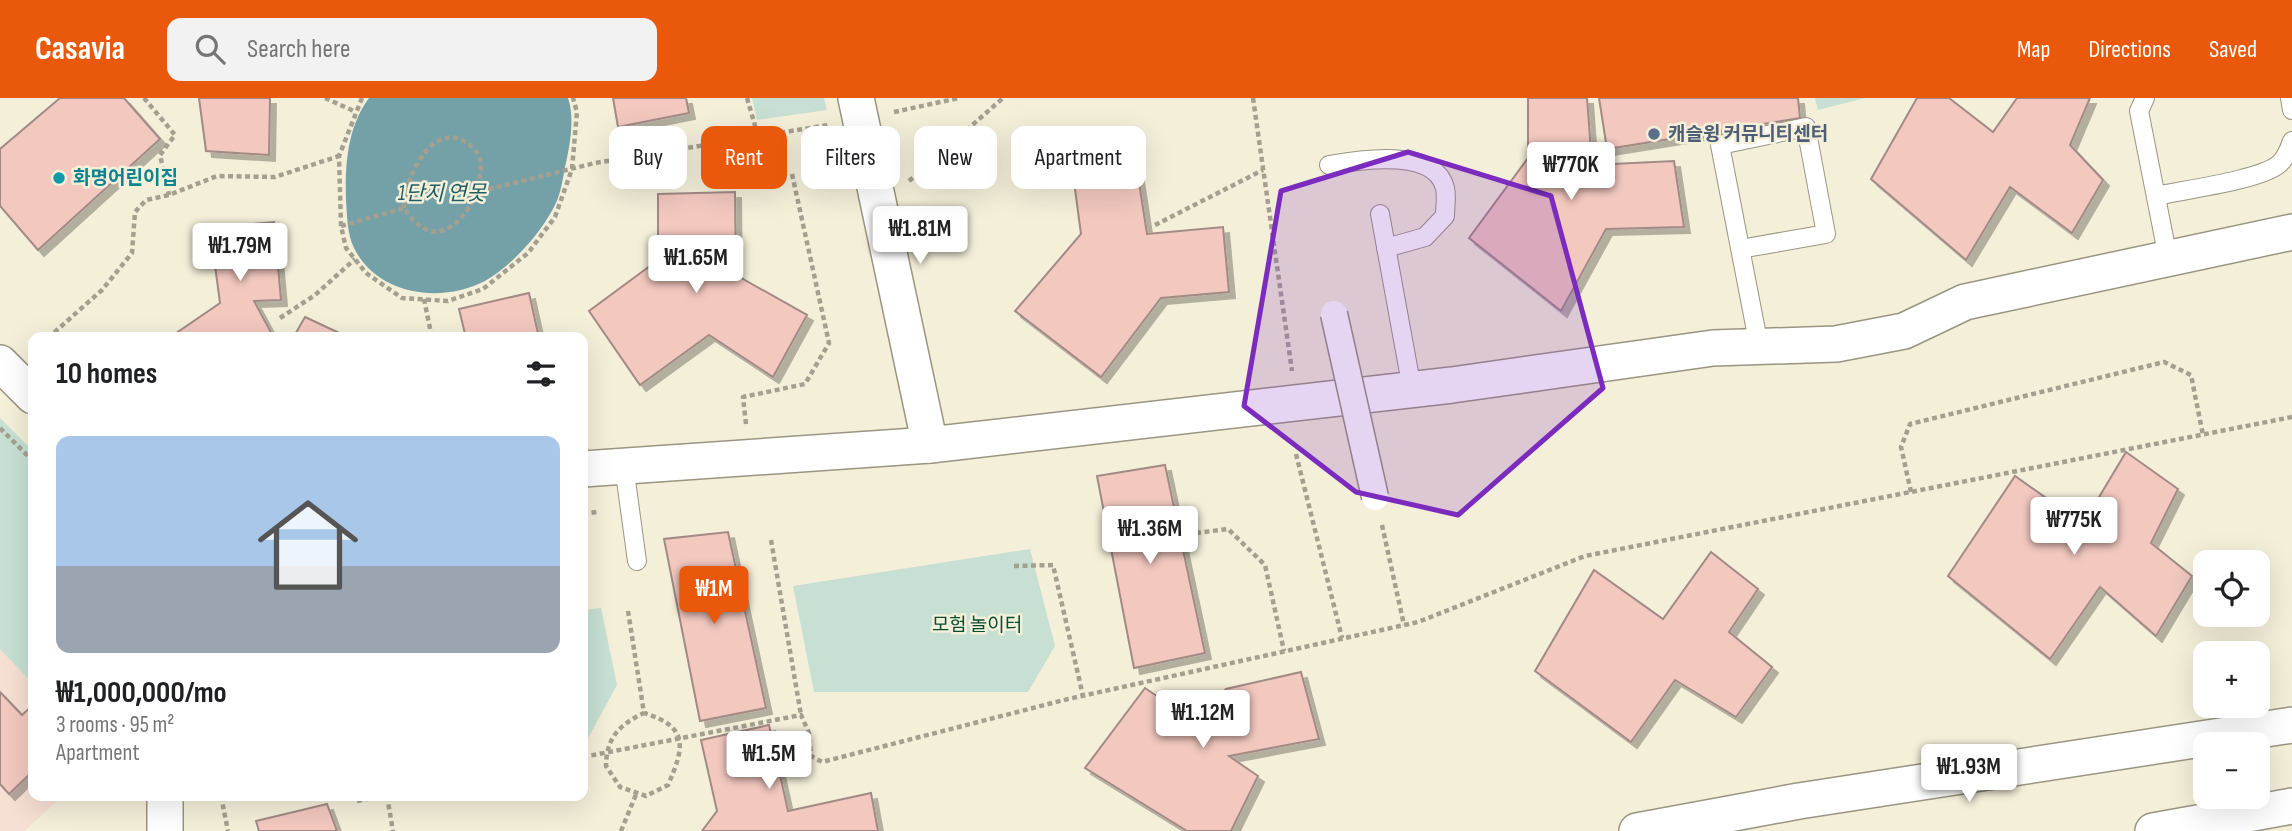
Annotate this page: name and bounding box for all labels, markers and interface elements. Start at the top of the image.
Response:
search box [167,18,657,81]
text: Casavia [35,29,125,69]
icon: search [191,30,229,68]
text: Search here [247,34,350,65]
text: Map [2017,35,2050,64]
text: Directions [2088,35,2171,64]
text: Saved [2209,35,2257,64]
place label: 캐슬윙 커뮤니티센터 [1668,123,1828,146]
chip: Buy [609,126,687,189]
chip: Rent [701,126,787,189]
chip: Filters [801,126,900,189]
chip: New [914,126,997,189]
chip: Apartment [1011,126,1146,189]
marker: 캐슬윙 커뮤니티센터 [1646,126,1662,142]
pin: ₩770K [1522,142,1620,202]
text: ₩770K [1543,151,1599,179]
place label: 화명어린이집 [73,167,178,190]
marker: 화명어린이집 [51,170,67,186]
water label: 1단지 연못 [398,181,488,206]
pin: ₩1.81M [863,206,977,266]
text: ₩1.81M [889,215,951,243]
pin: ₩1.79M [183,223,297,283]
text: ₩1.79M [209,232,271,260]
pin: ₩1.65M [639,236,753,295]
text: ₩1.65M [664,244,728,272]
icon: filters [522,355,560,393]
text: 10 homes [56,356,157,392]
icon: home [245,482,371,608]
pin: ₩775K [2025,498,2123,557]
pin: ₩1.36M [1093,506,1207,566]
text: ₩775K [2046,506,2102,534]
text: ₩1.36M [1118,515,1182,543]
map controls [2193,550,2270,809]
button: locate [2193,550,2270,627]
pin: ₩1M [680,566,748,626]
text: ₩1M [695,575,733,603]
park label: 모험 놀이터 [932,614,1022,637]
button: + [2193,641,2270,718]
text: ₩1,000,000/mo [56,675,227,711]
pin: ₩1.12M [1146,690,1260,750]
text: ₩1.12M [1172,699,1234,727]
text: 3 rooms · 95 m² [56,711,175,739]
pin: ₩1.5M [720,732,818,791]
button: − [2193,732,2270,809]
text: Apartment [56,739,140,767]
text: ₩1.5M [742,740,796,768]
pin: ₩1.93M [1912,744,2026,804]
text: ₩1.93M [1937,753,2001,781]

